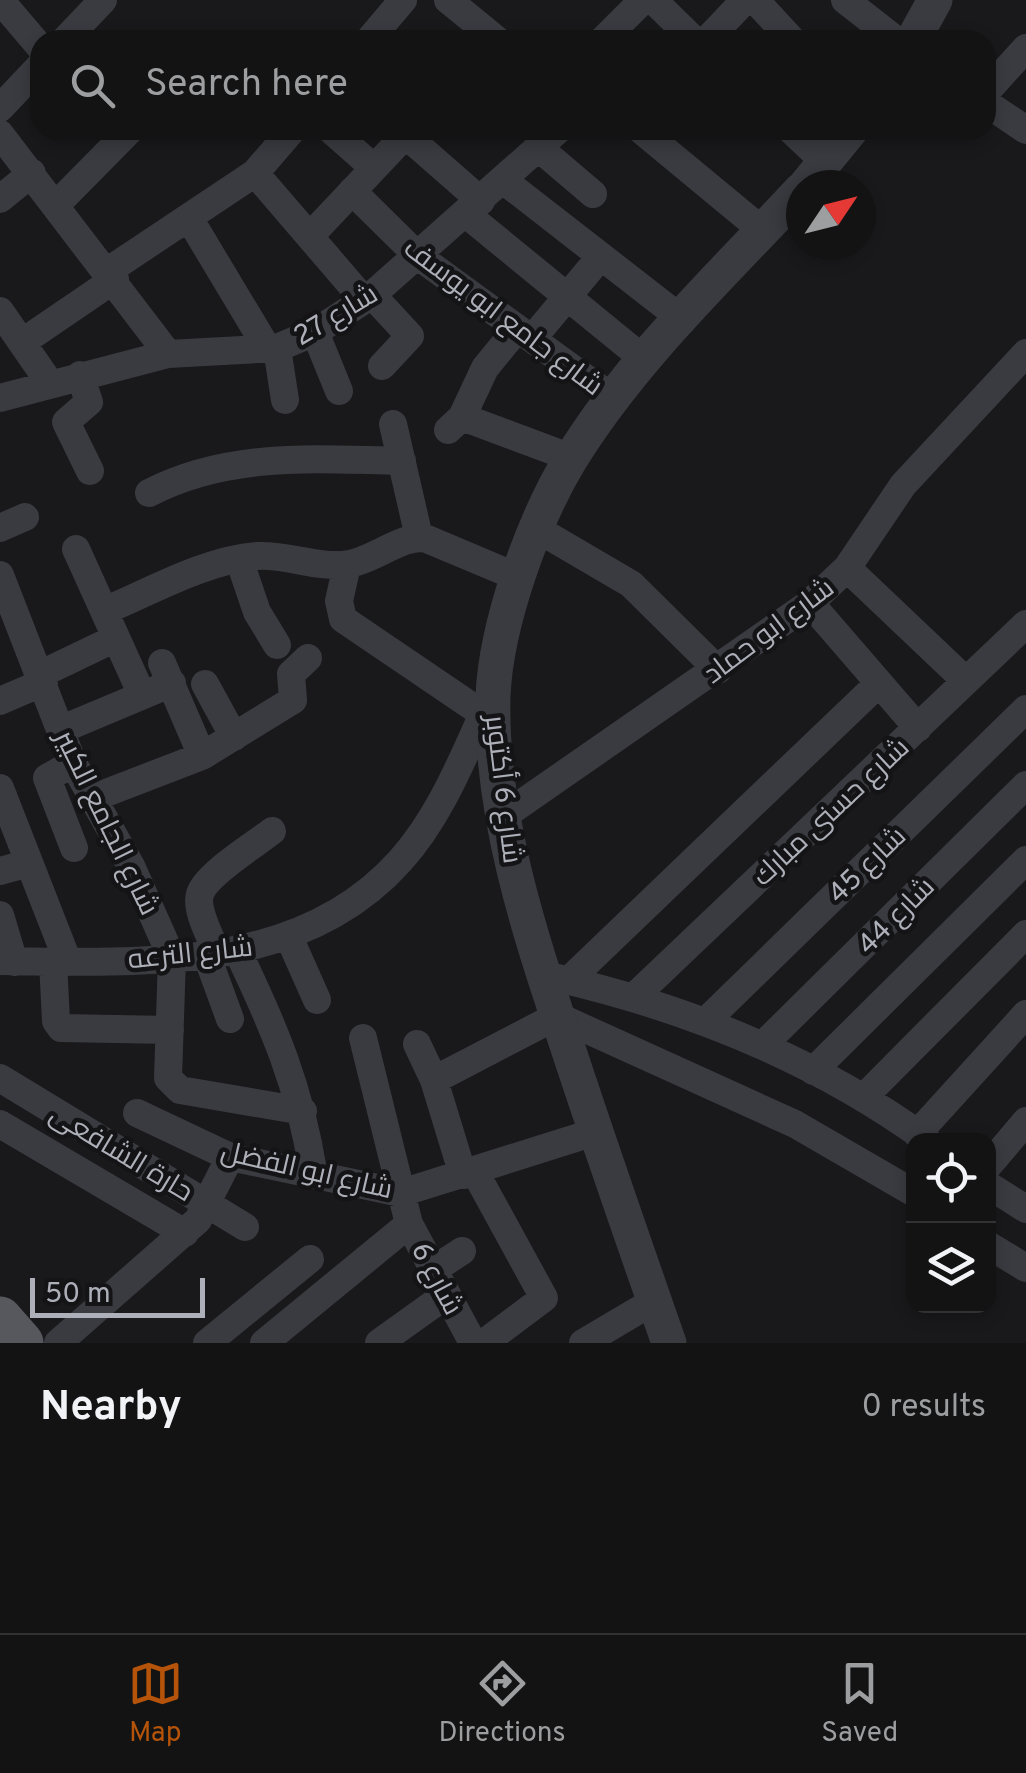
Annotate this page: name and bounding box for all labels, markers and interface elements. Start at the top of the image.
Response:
search box [30,30,996,140]
icon: search [65,58,120,113]
text: Search here [145,61,348,110]
north arrow [786,170,876,260]
street label: شارع جامع ابو يوسف [395,232,609,405]
street label: شارع 27 [288,277,385,356]
street label: شارع ابو حماد [697,571,842,693]
street label: شارع 6 أكتوبر [475,711,531,866]
street label: شارع الجامع الكبير [44,723,166,922]
street label: شارع حسنى مبارك [746,731,918,895]
street label: شارع 45 [821,820,915,912]
street label: شارع 44 [851,871,944,964]
street label: شارع الترعه [126,931,255,979]
street label: حارة الشافعى [42,1098,199,1212]
map controls [906,1133,996,1313]
button: locate [906,1133,996,1223]
street label: شارع ابو الفضل [217,1135,396,1209]
button: layers [906,1223,996,1313]
street label: شارع 6 [401,1237,469,1322]
scale bar [30,1273,205,1318]
text: 50 m [45,1277,111,1313]
text: Nearby [40,1382,182,1435]
text: 0 results [861,1388,986,1428]
tab: Map [128,1656,183,1752]
tab: Directions [438,1656,566,1752]
tab: Saved [821,1656,898,1752]

